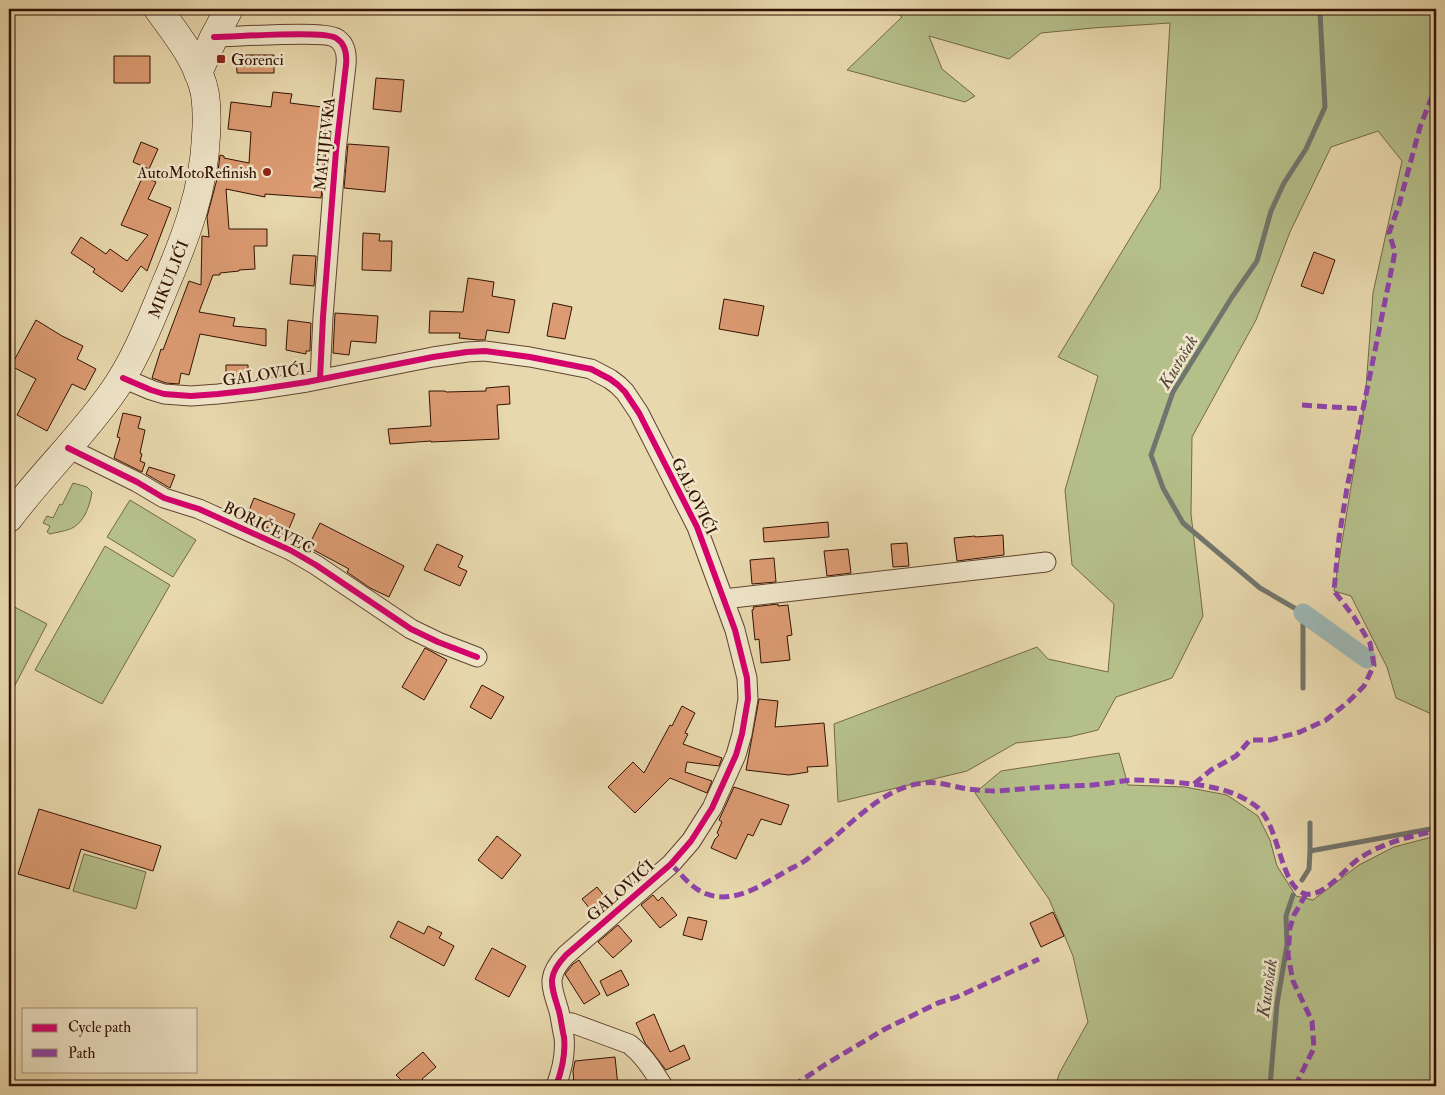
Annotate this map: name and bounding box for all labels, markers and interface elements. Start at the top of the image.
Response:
place label: Gorenci [231,50,284,70]
marker: Gorenci [215,53,227,65]
street label: MATIJEVKA [310,96,341,192]
place label: AutoMotoRefinish [136,163,258,183]
marker: AutoMotoRefinish [261,166,273,178]
street label: MIKULIĆI [143,237,194,321]
water label: Kustošak [1153,331,1203,394]
street label: GALOVIĆI [221,358,307,391]
street label: GALOVIĆI [667,454,722,538]
street label: BORIČEVEC [220,496,318,559]
street label: GALOVIĆI [582,855,659,926]
water label: Kustošak [1252,957,1283,1020]
legend [22,1008,198,1072]
text: Cycle path [68,1018,131,1038]
text: Path [68,1044,95,1063]

